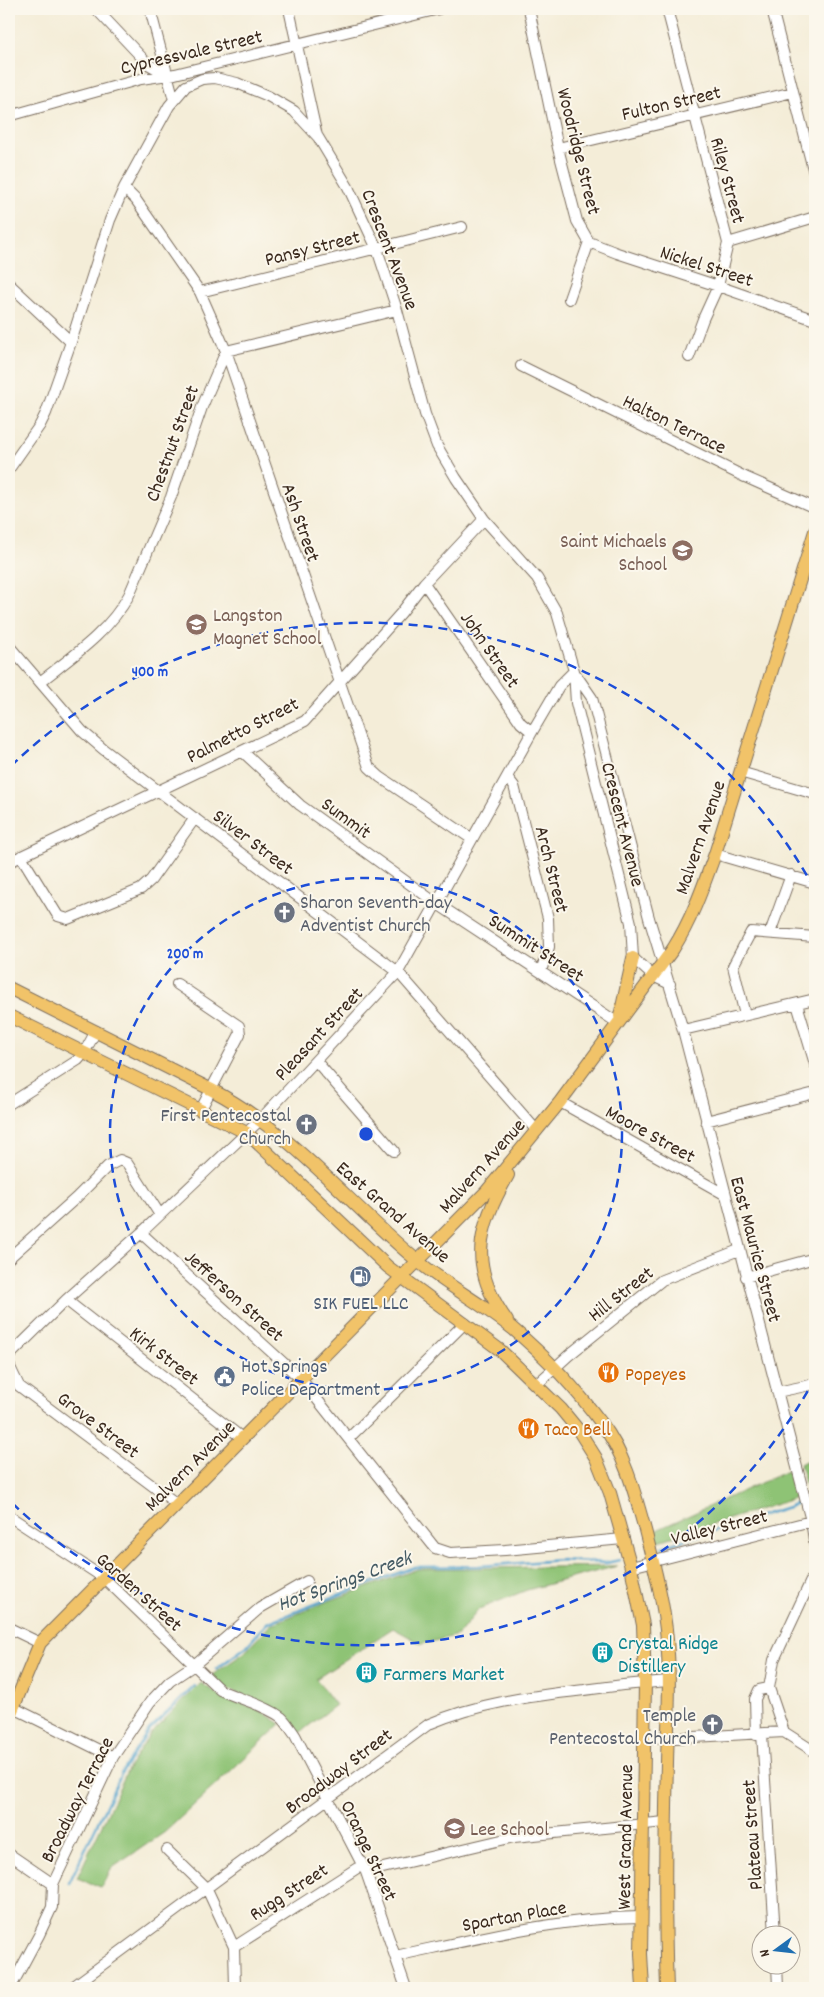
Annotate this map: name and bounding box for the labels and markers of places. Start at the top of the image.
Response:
place label: Saint Michaels School [560,529,667,580]
school or university icon: Saint Michaels School [671,539,695,563]
place label: Langston Magnet School [213,603,322,654]
school or university icon: Langston Magnet School [185,613,209,637]
place label: Sharon Seventh-day Adventist Church [300,890,453,941]
church icon: Sharon Seventh-day Adventist Church [272,901,296,925]
place label: First Pentecostal Church [160,1103,291,1154]
church icon: First Pentecostal Church [295,1113,319,1137]
centre of rings [357,1125,375,1143]
fuel station icon: SIK FUEL LLC [349,1264,373,1288]
place label: SIK FUEL LLC [313,1291,409,1319]
place label: Hot Springs Police Department [241,1354,381,1405]
restaurant icon: Popeyes [597,1361,621,1385]
place label: Popeyes [625,1362,686,1390]
public building icon: Hot Springs Police Department [213,1365,237,1389]
restaurant icon: Taco Bell [516,1416,540,1440]
place label: Taco Bell [544,1417,611,1445]
place label: Crystal Ridge Distillery [618,1631,718,1682]
building icon: Crystal Ridge Distillery [590,1641,614,1665]
building icon: Farmers Market [355,1661,379,1685]
place label: Farmers Market [383,1662,505,1690]
place label: Temple Pentecostal Church [549,1703,696,1754]
church icon: Temple Pentecostal Church [700,1713,724,1737]
school or university icon: Lee School [442,1816,466,1840]
place label: Lee School [470,1817,549,1845]

